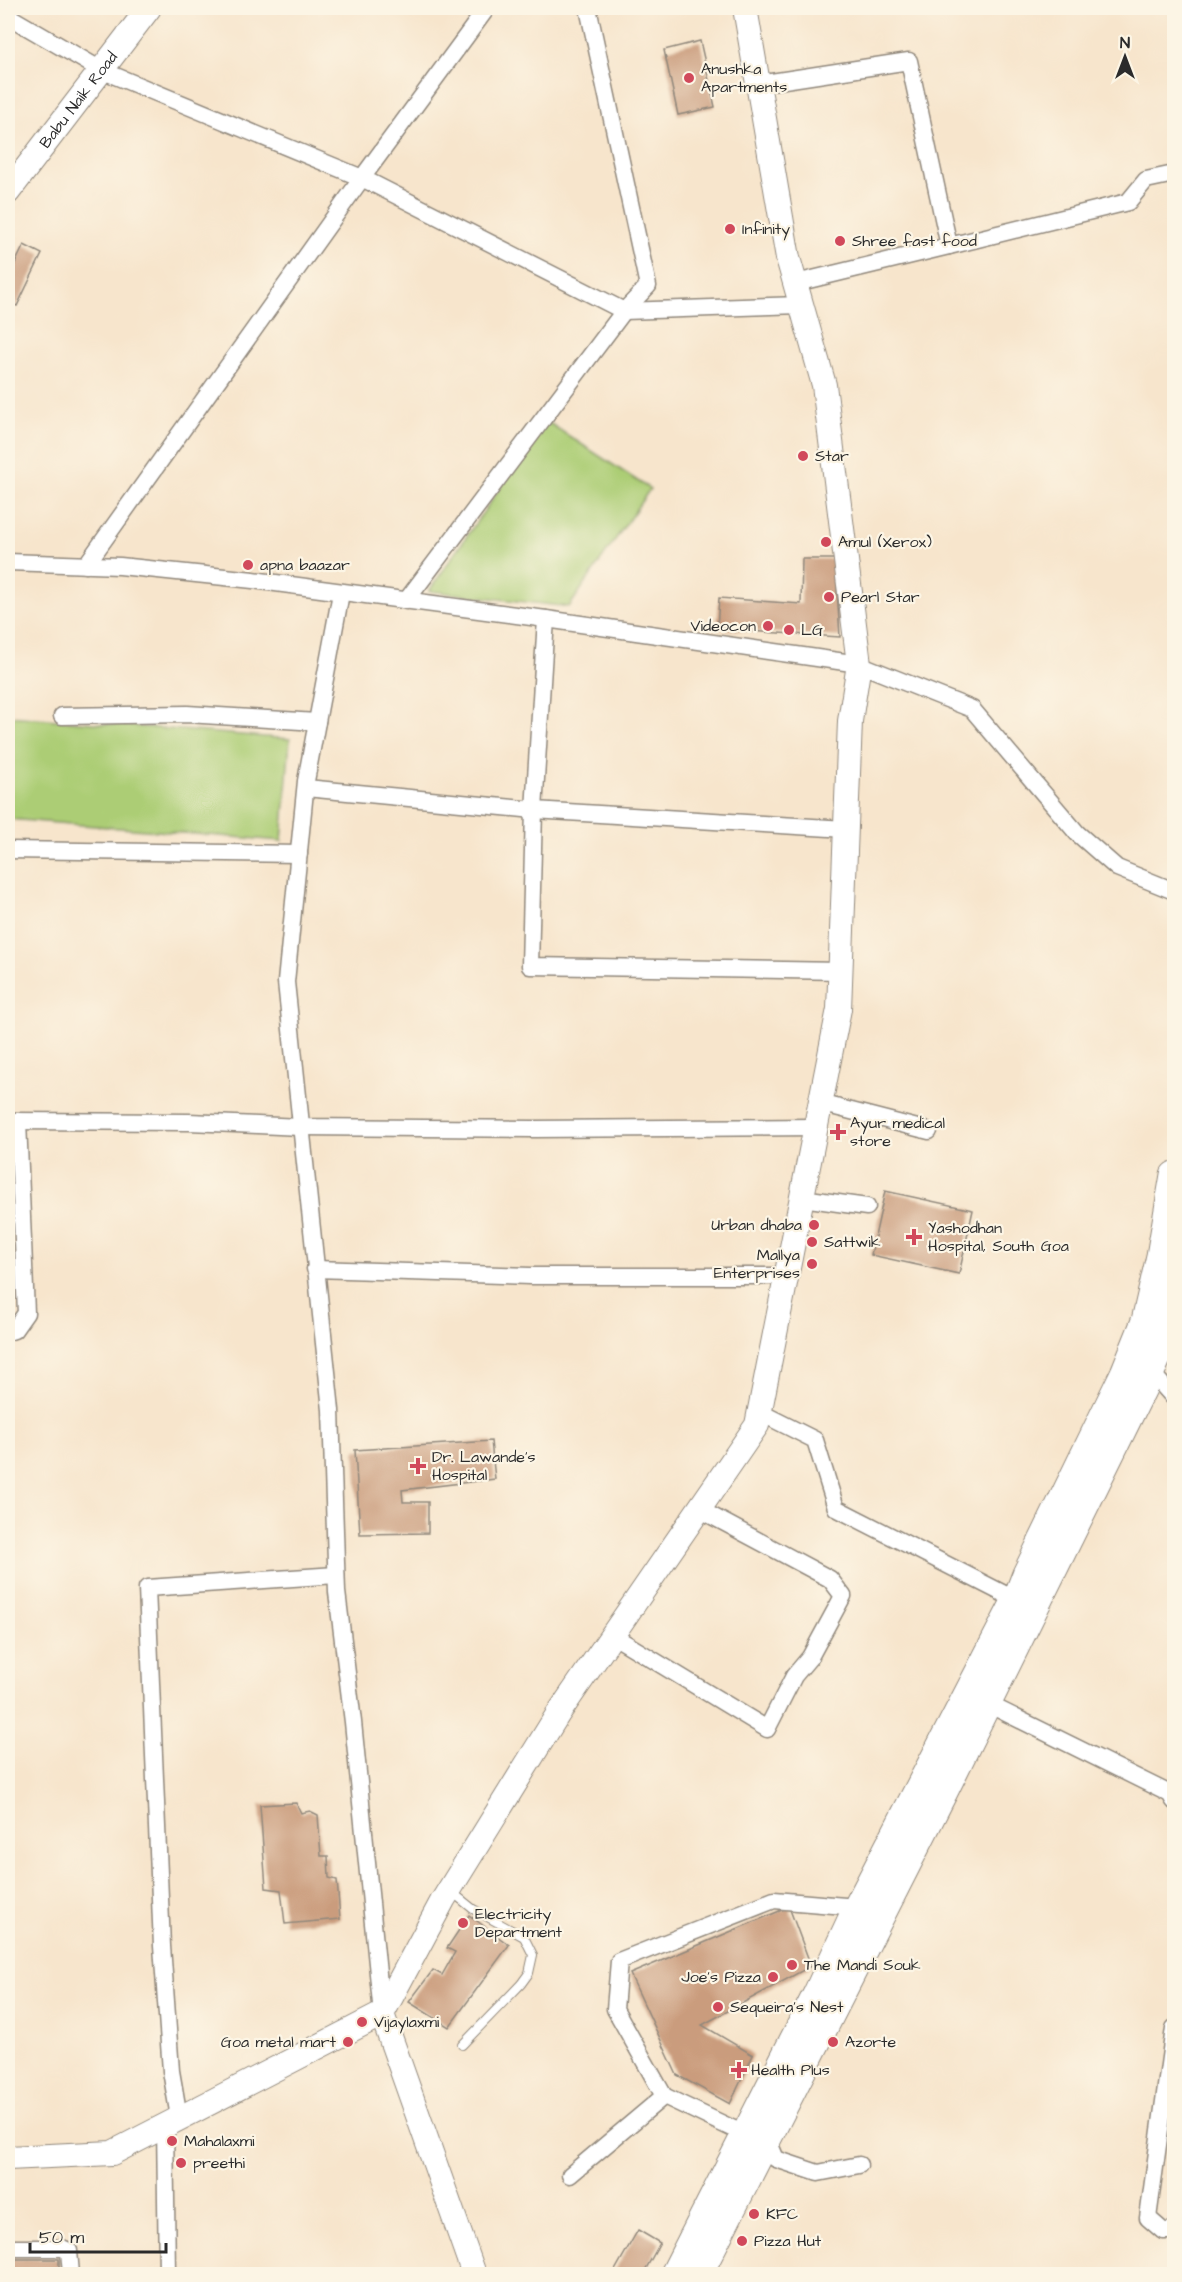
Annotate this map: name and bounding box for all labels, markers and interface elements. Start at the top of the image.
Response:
north arrow [1095,27,1155,87]
text: N [1120,32,1130,54]
street label: Babu Naik Road [34,47,123,153]
place label: Anushka Apartments [701,58,787,98]
marker: Anushka Apartments [682,71,696,85]
place label: Infinity [742,218,790,241]
marker: Infinity [723,222,737,236]
place label: Shree fast food [852,230,977,252]
marker: Shree fast food [833,234,847,248]
place label: Star [815,445,849,467]
marker: Star [796,449,810,463]
place label: Amul (Xerox) [838,531,932,553]
marker: Amul (Xerox) [819,535,833,549]
place label: apna baazar [260,554,350,576]
marker: apna baazar [241,558,255,572]
place label: Pearl Star [841,586,920,608]
marker: Pearl Star [822,590,836,604]
place label: Videocon [691,615,756,637]
marker: Videocon [761,619,775,633]
place label: LG [801,619,823,641]
marker: LG [782,623,796,637]
place label: Ayur medical store [850,1112,945,1152]
marker: Ayur medical store [831,1125,845,1139]
place label: Urban dhaba [711,1214,802,1236]
place label: Yashodhan Hospital, South Goa [928,1217,1069,1257]
marker: Urban dhaba [807,1218,821,1232]
marker: Yashodhan Hospital, South Goa [905,1228,923,1246]
place label: Sattwik [824,1231,881,1253]
marker: Sattwik [805,1235,819,1249]
place label: Mallya Enterprises [714,1244,800,1284]
marker: Mallya Enterprises [805,1257,819,1271]
place label: Dr. Lawande's Hospital [432,1446,536,1486]
marker: Dr. Lawande's Hospital [409,1457,427,1475]
place label: Electricity Department [475,1903,562,1943]
marker: Electricity Department [456,1916,470,1930]
place label: The Mandi Souk [804,1954,921,1976]
marker: The Mandi Souk [785,1958,799,1972]
place label: Joe's Pizza [681,1966,761,1988]
marker: Joe's Pizza [766,1970,780,1984]
place label: Sequeira's Nest [730,1996,844,2018]
marker: Sequeira's Nest [711,2000,725,2014]
place label: Vijaylaxmi [374,2011,440,2034]
marker: Vijaylaxmi [355,2015,369,2029]
place label: Goa metal mart [221,2031,337,2053]
place label: Azorte [845,2031,896,2053]
marker: Goa metal mart [341,2035,355,2049]
marker: Azorte [826,2035,840,2049]
place label: Health Plus [751,2059,830,2081]
marker: Health Plus [732,2063,746,2077]
place label: Mahalaxmi [184,2130,255,2152]
marker: Mahalaxmi [165,2134,179,2148]
place label: preethi [193,2152,245,2174]
marker: preethi [174,2156,188,2170]
place label: KFC [766,2203,798,2225]
marker: KFC [747,2207,761,2221]
scale bar [30,2216,166,2254]
text: 50 m [39,2225,84,2250]
place label: Pizza Hut [754,2230,822,2252]
marker: Pizza Hut [735,2234,749,2248]

